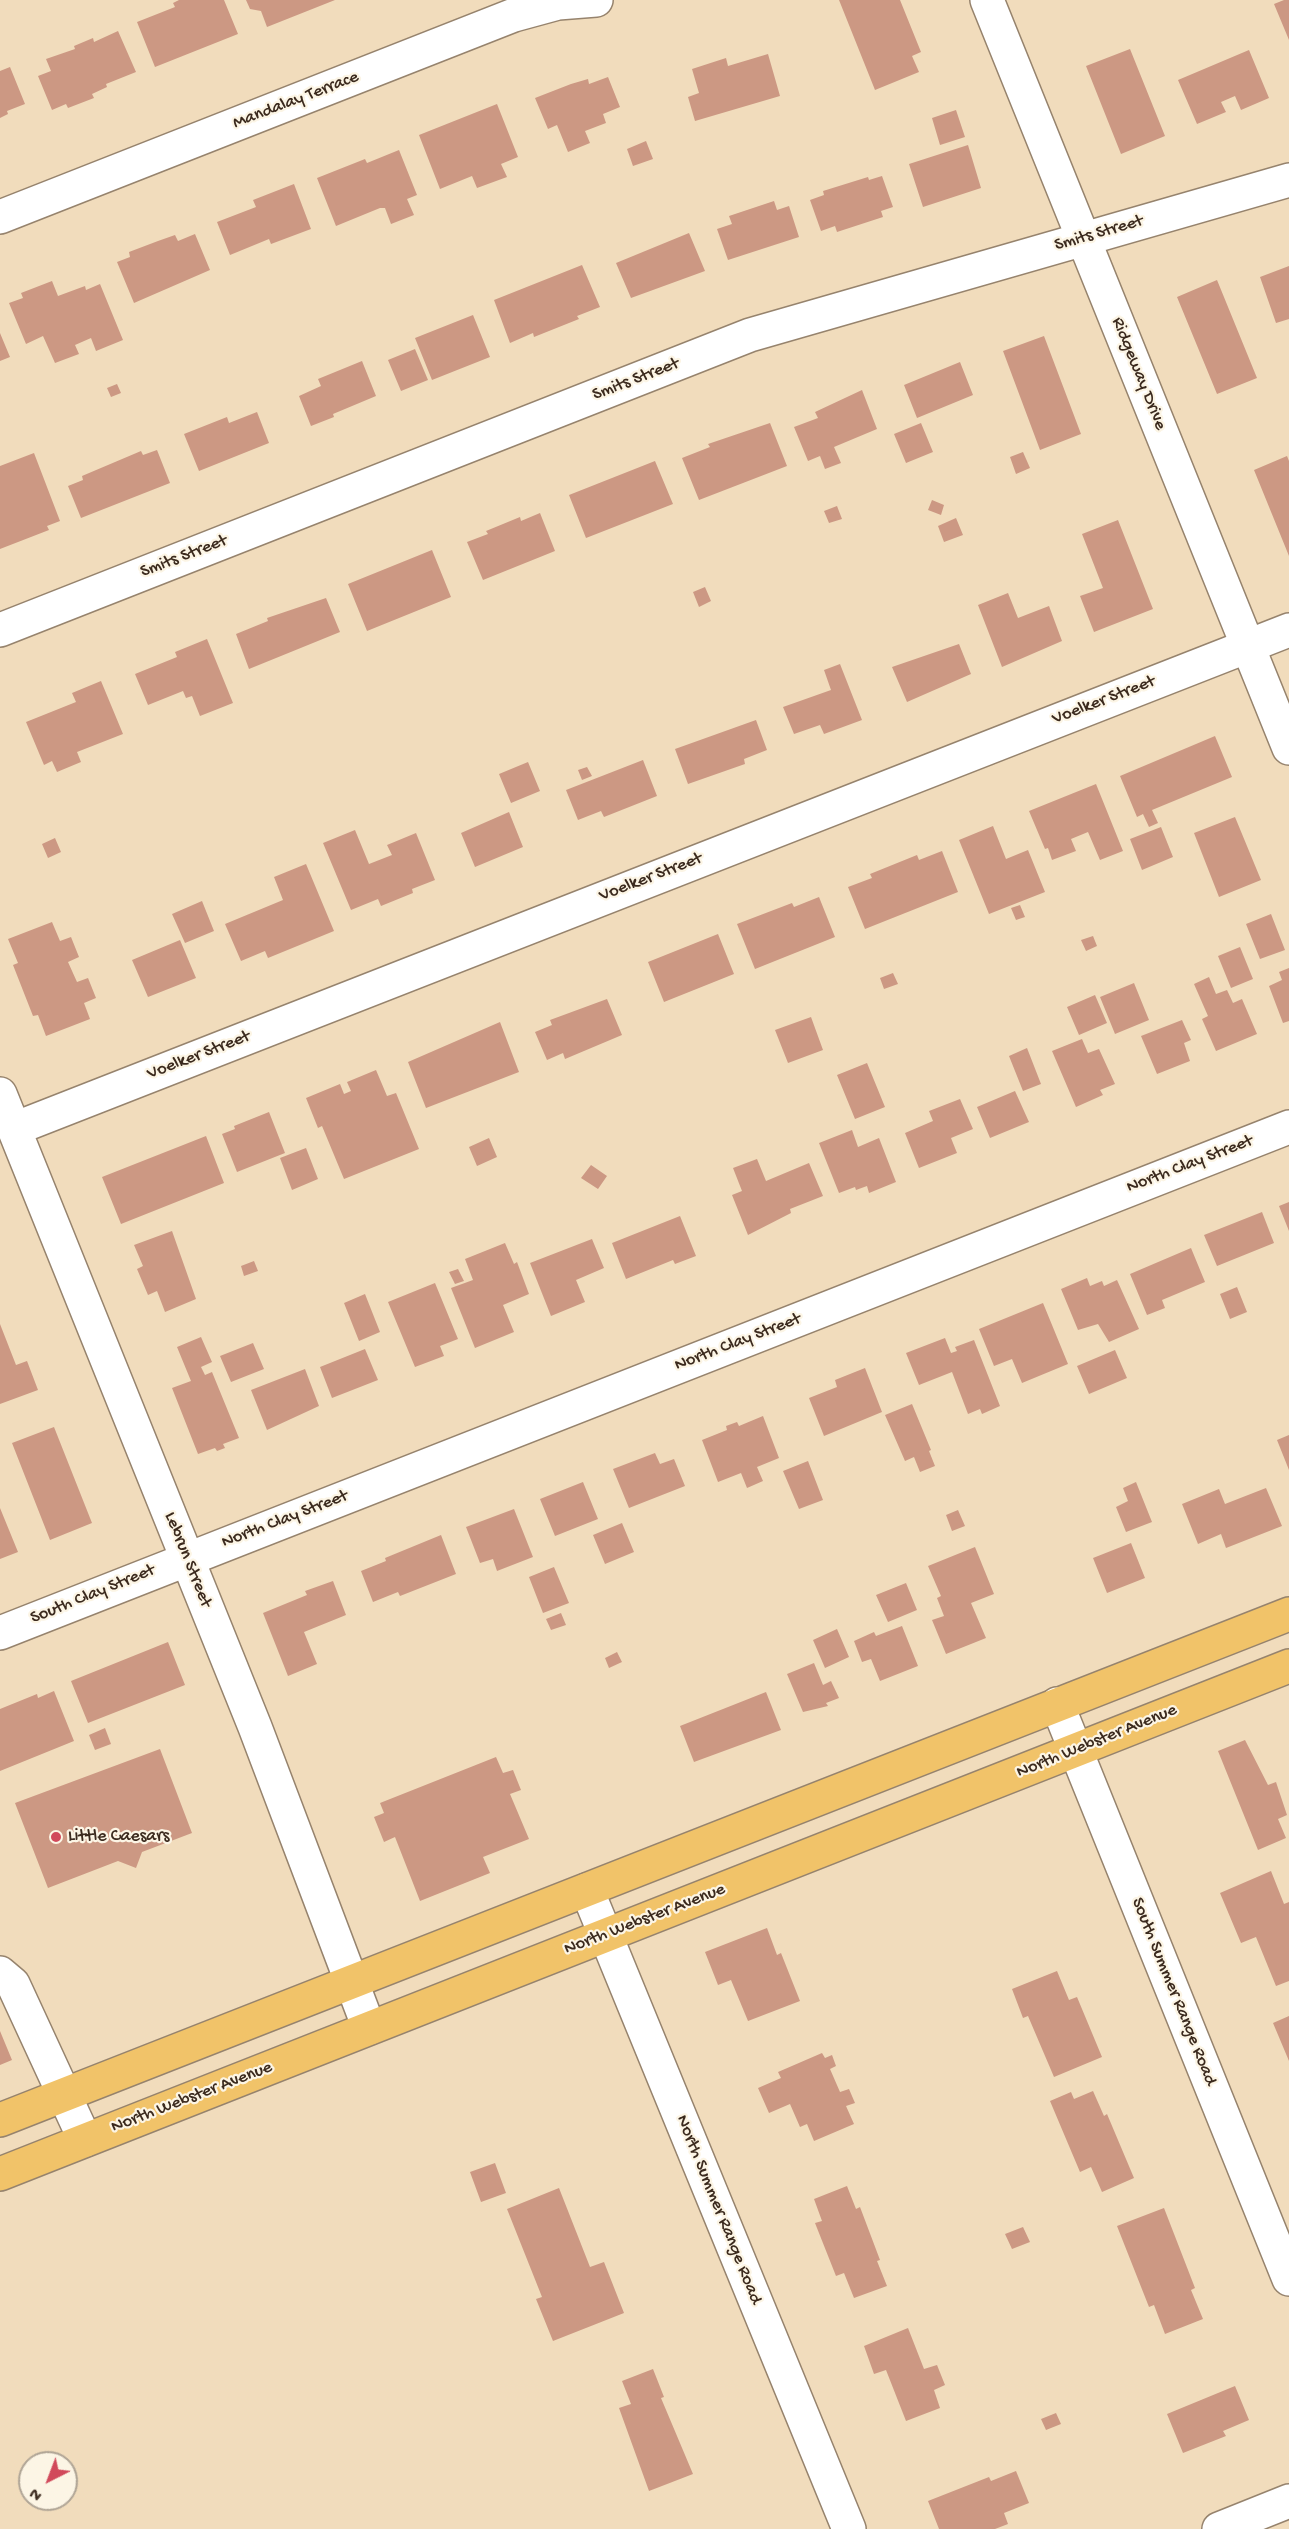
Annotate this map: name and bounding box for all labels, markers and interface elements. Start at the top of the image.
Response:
street label: Mandalay Terrace [230,67,362,135]
street label: Smits Street [1052,211,1146,257]
street label: Ridgeway Drive [1106,314,1170,434]
street label: Smits Street [590,354,682,406]
street label: Smits Street [138,531,230,583]
street label: Voelker Street [1049,671,1159,731]
street label: Voelker Street [596,848,706,908]
street label: Voelker Street [144,1026,254,1086]
street label: North Clay Street [1124,1131,1256,1199]
street label: North Clay Street [672,1309,804,1377]
street label: North Clay Street [219,1486,351,1554]
street label: Lebrun Street [158,1509,216,1611]
street label: South Clay Street [28,1560,158,1630]
street label: North Webster Avenue [1014,1700,1180,1784]
place label: Little Caesars [68,1826,169,1848]
marker: Little Caesars [49,1830,63,1844]
street label: North Webster Avenue [561,1879,729,1961]
street label: South Summer Range Road [1125,1895,1221,2089]
street label: North Webster Avenue [108,2057,276,2139]
street label: North Summer Range Road [670,2112,766,2308]
north arrow [18,2451,78,2511]
text: N [27,2483,47,2504]

